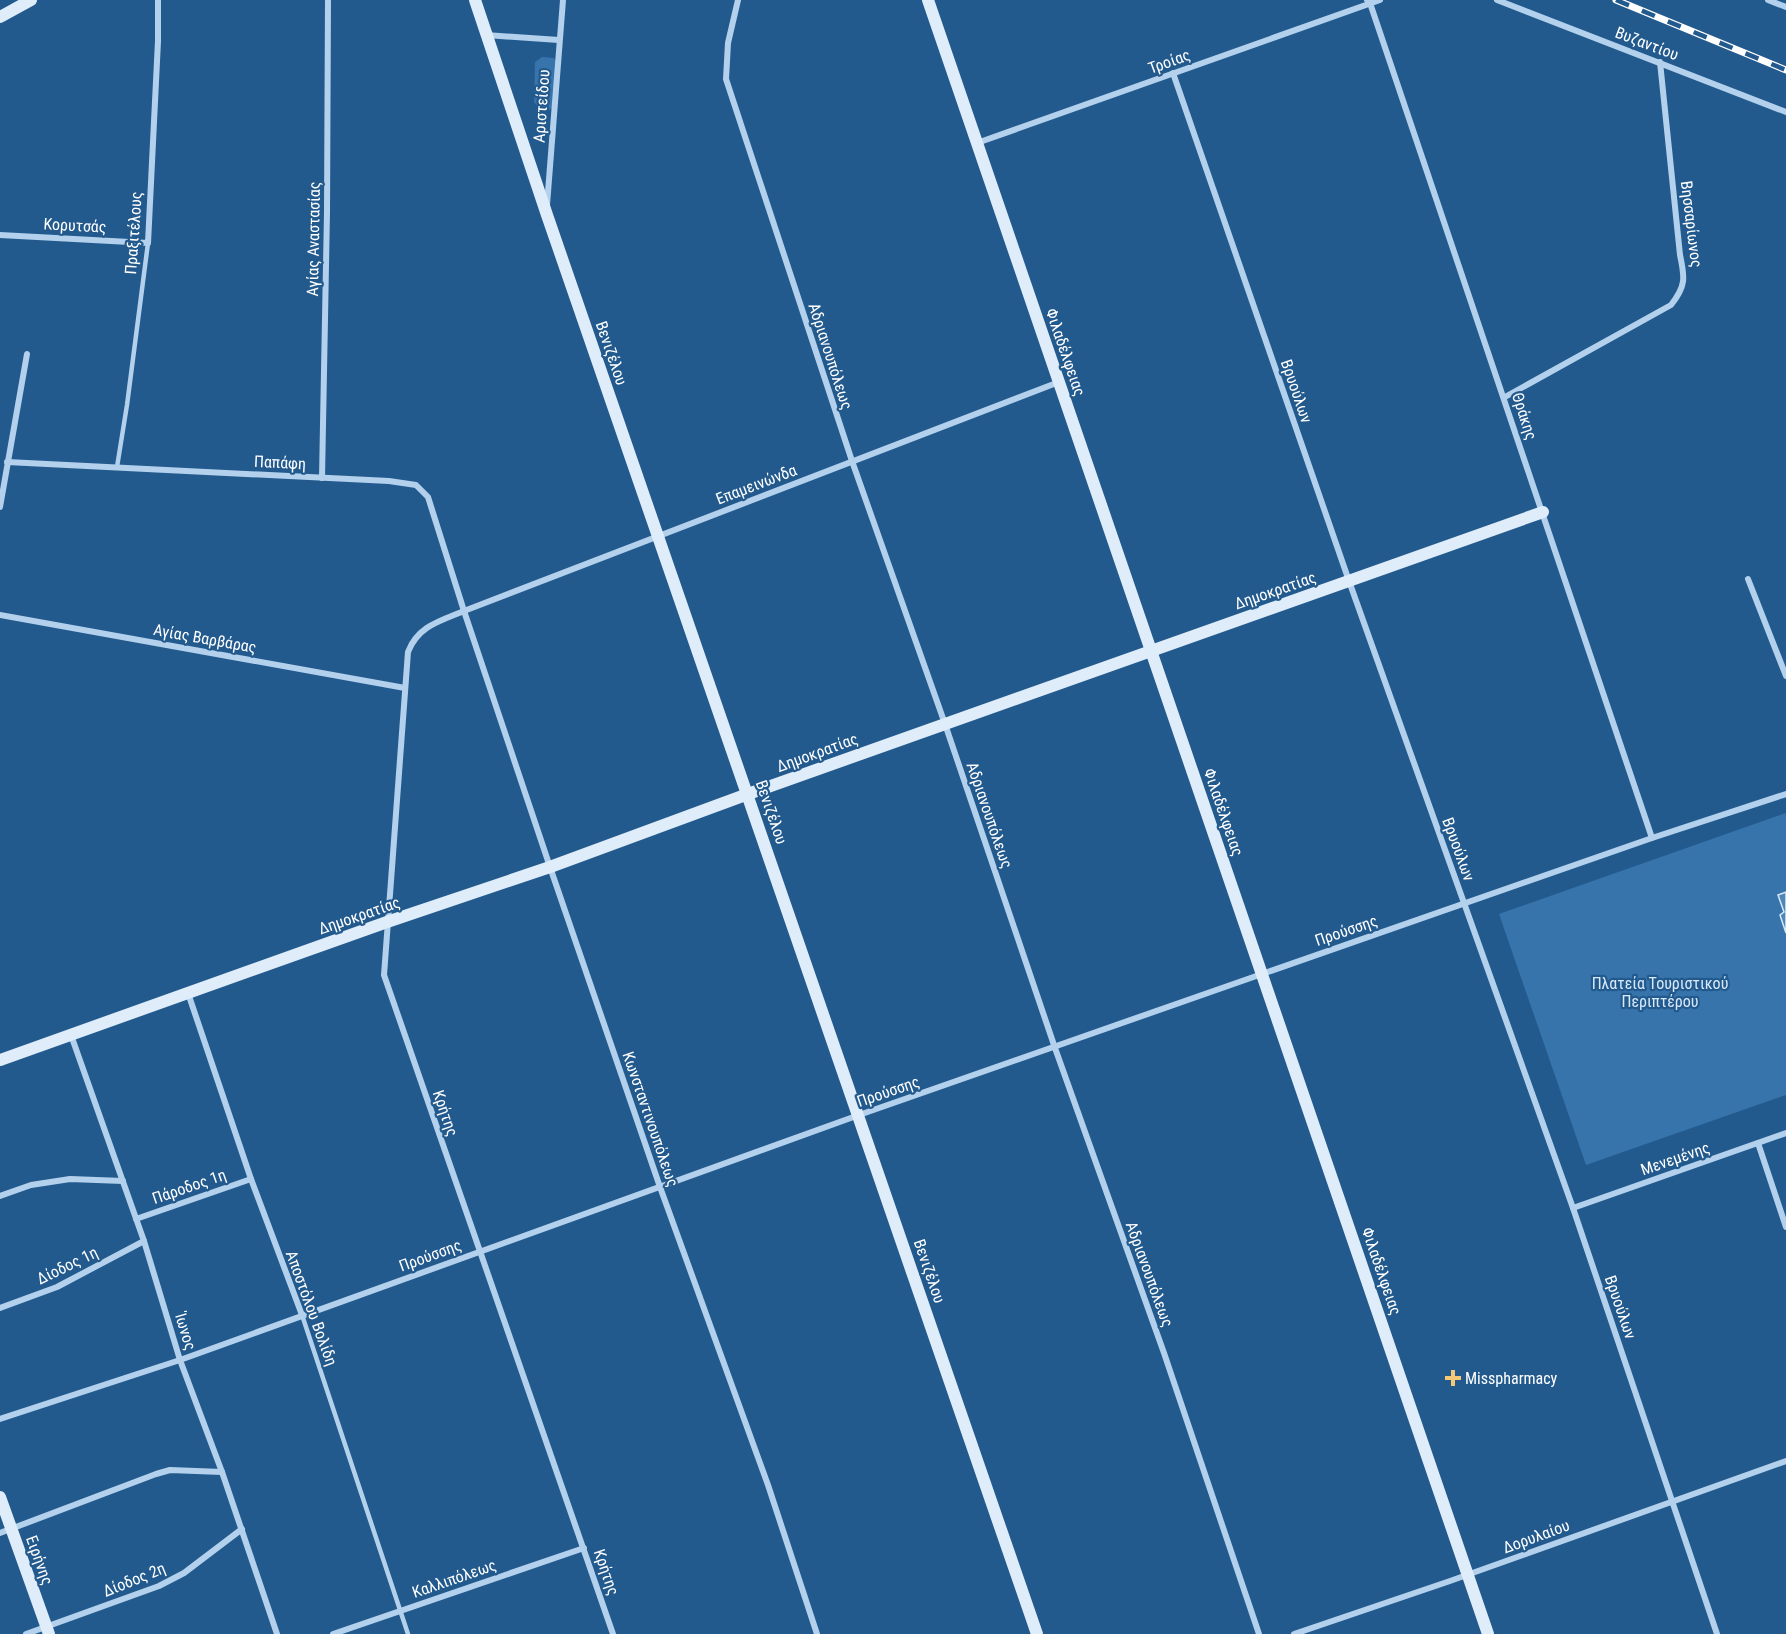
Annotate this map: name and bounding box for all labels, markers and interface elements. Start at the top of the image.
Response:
street label: Βυζαντίου [1612,23,1681,64]
street label: Τροίας [1146,45,1193,78]
street label: Αριστείδου [529,69,554,143]
street label: Βησσαρίωνος [1677,180,1706,268]
street label: Αγίας Αναστασίας [303,181,324,297]
street label: Πραξιτέλους [121,191,146,275]
street label: Κορυτσάς [43,214,107,237]
street label: Αδριανουπόλεως [804,301,857,412]
street label: Φιλαδέλφειας [1042,306,1089,398]
street label: Βενιζέλου [592,319,631,388]
street label: Βρυούλων [1277,357,1316,426]
street label: Θράκης [1508,390,1541,442]
street label: Παπάφη [254,452,306,473]
street label: Επαμεινώνδα [713,460,799,509]
street label: Δημοκρατίας [1232,568,1319,613]
street label: Αγίας Βαρβάρας [152,620,258,657]
street label: Δημοκρατίας [774,729,860,776]
street label: Αδριανουπόλεως [963,760,1017,871]
street label: Φιλαδέλφειας [1200,766,1247,858]
street label: Βενιζέλου [752,778,791,847]
street label: Βρυούλων [1438,815,1479,884]
street label: Δημοκρατίας [316,893,403,938]
street label: Προύσσης [1312,911,1380,950]
park label: Πλατεία Τουριστικού Περιπτέρου [1592,974,1728,1011]
street label: Κωνσταντινουπόλεως [618,1049,683,1189]
street label: Προύσσης [854,1072,922,1111]
street label: Κρήτης [429,1088,462,1139]
street label: Μενεμένης [1638,1138,1712,1179]
street label: Πάροδος 1η [150,1165,229,1208]
street label: Αδριανουπόλεως [1122,1219,1177,1329]
street label: Φιλαδέλφειας [1358,1225,1405,1317]
street label: Προύσσης [396,1235,464,1276]
street label: Βενιζέλου [910,1237,949,1306]
street label: Δίοδος 1η [33,1242,101,1288]
street label: Αποστόλου Βολίδη [282,1248,341,1368]
street label: Βρυούλων [1601,1273,1640,1342]
street label: Ίωνος [171,1309,200,1352]
place label: Misspharmacy [1465,1369,1558,1388]
marker: Misspharmacy [1446,1371,1460,1385]
street label: Δορυλαίου [1500,1516,1572,1557]
street label: Ειρήνης [22,1533,57,1587]
street label: Κρήτης [590,1547,623,1598]
street label: Καλλιπόλεως [410,1555,499,1602]
street label: Δίοδος 2η [100,1558,168,1601]

